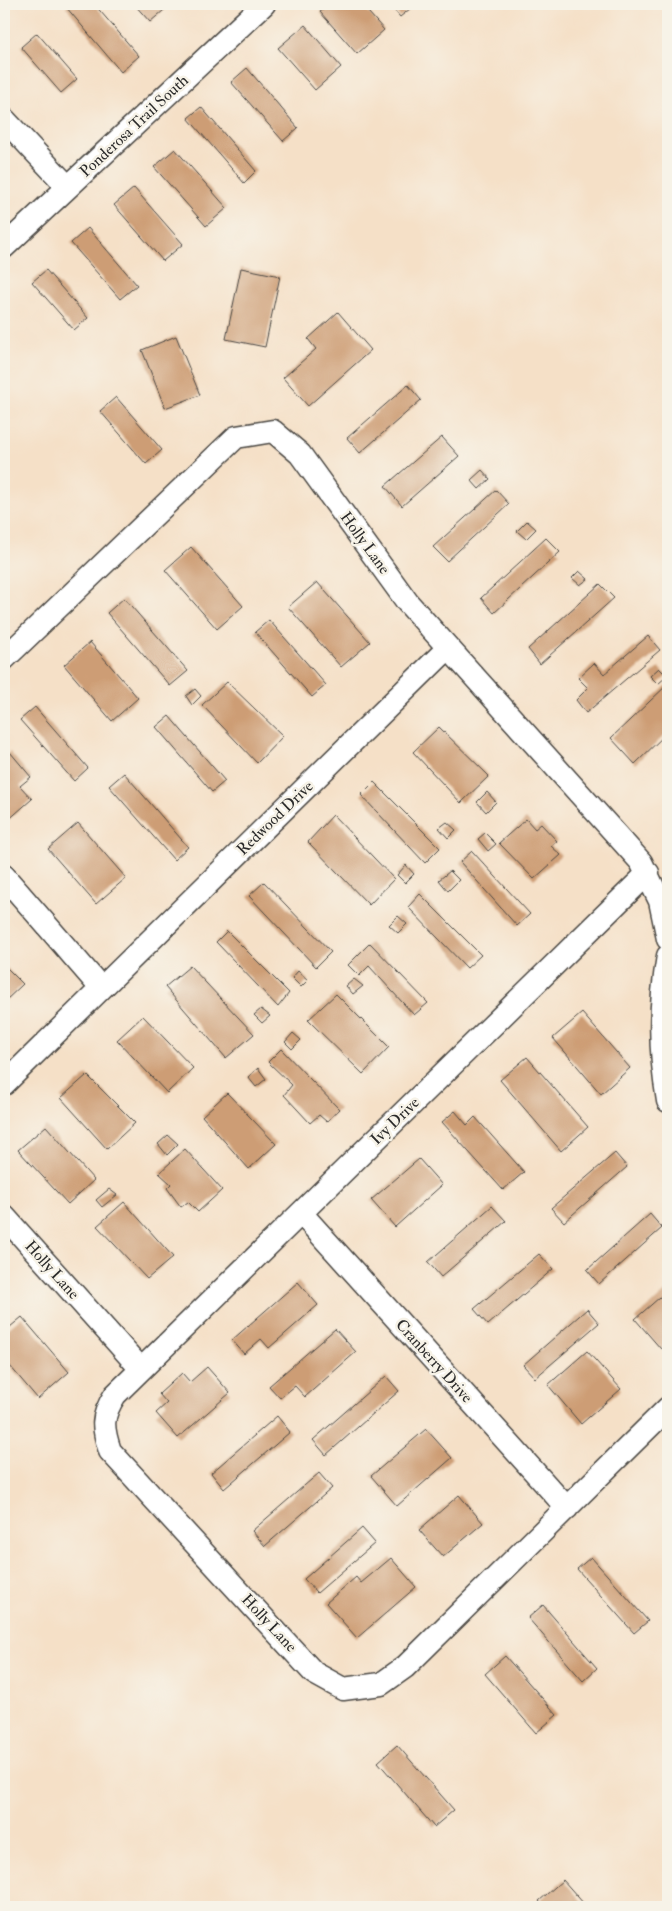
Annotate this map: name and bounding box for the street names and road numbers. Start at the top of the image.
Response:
street label: Ponderosa Trail South [76,70,193,181]
street label: Holly Lane [336,508,394,578]
street label: Redwood Drive [232,776,318,860]
street label: Ivy Drive [366,1093,424,1149]
street label: Holly Lane [20,1236,84,1304]
street label: Cranberry Drive [391,1315,477,1407]
street label: Holly Lane [237,1590,301,1656]

